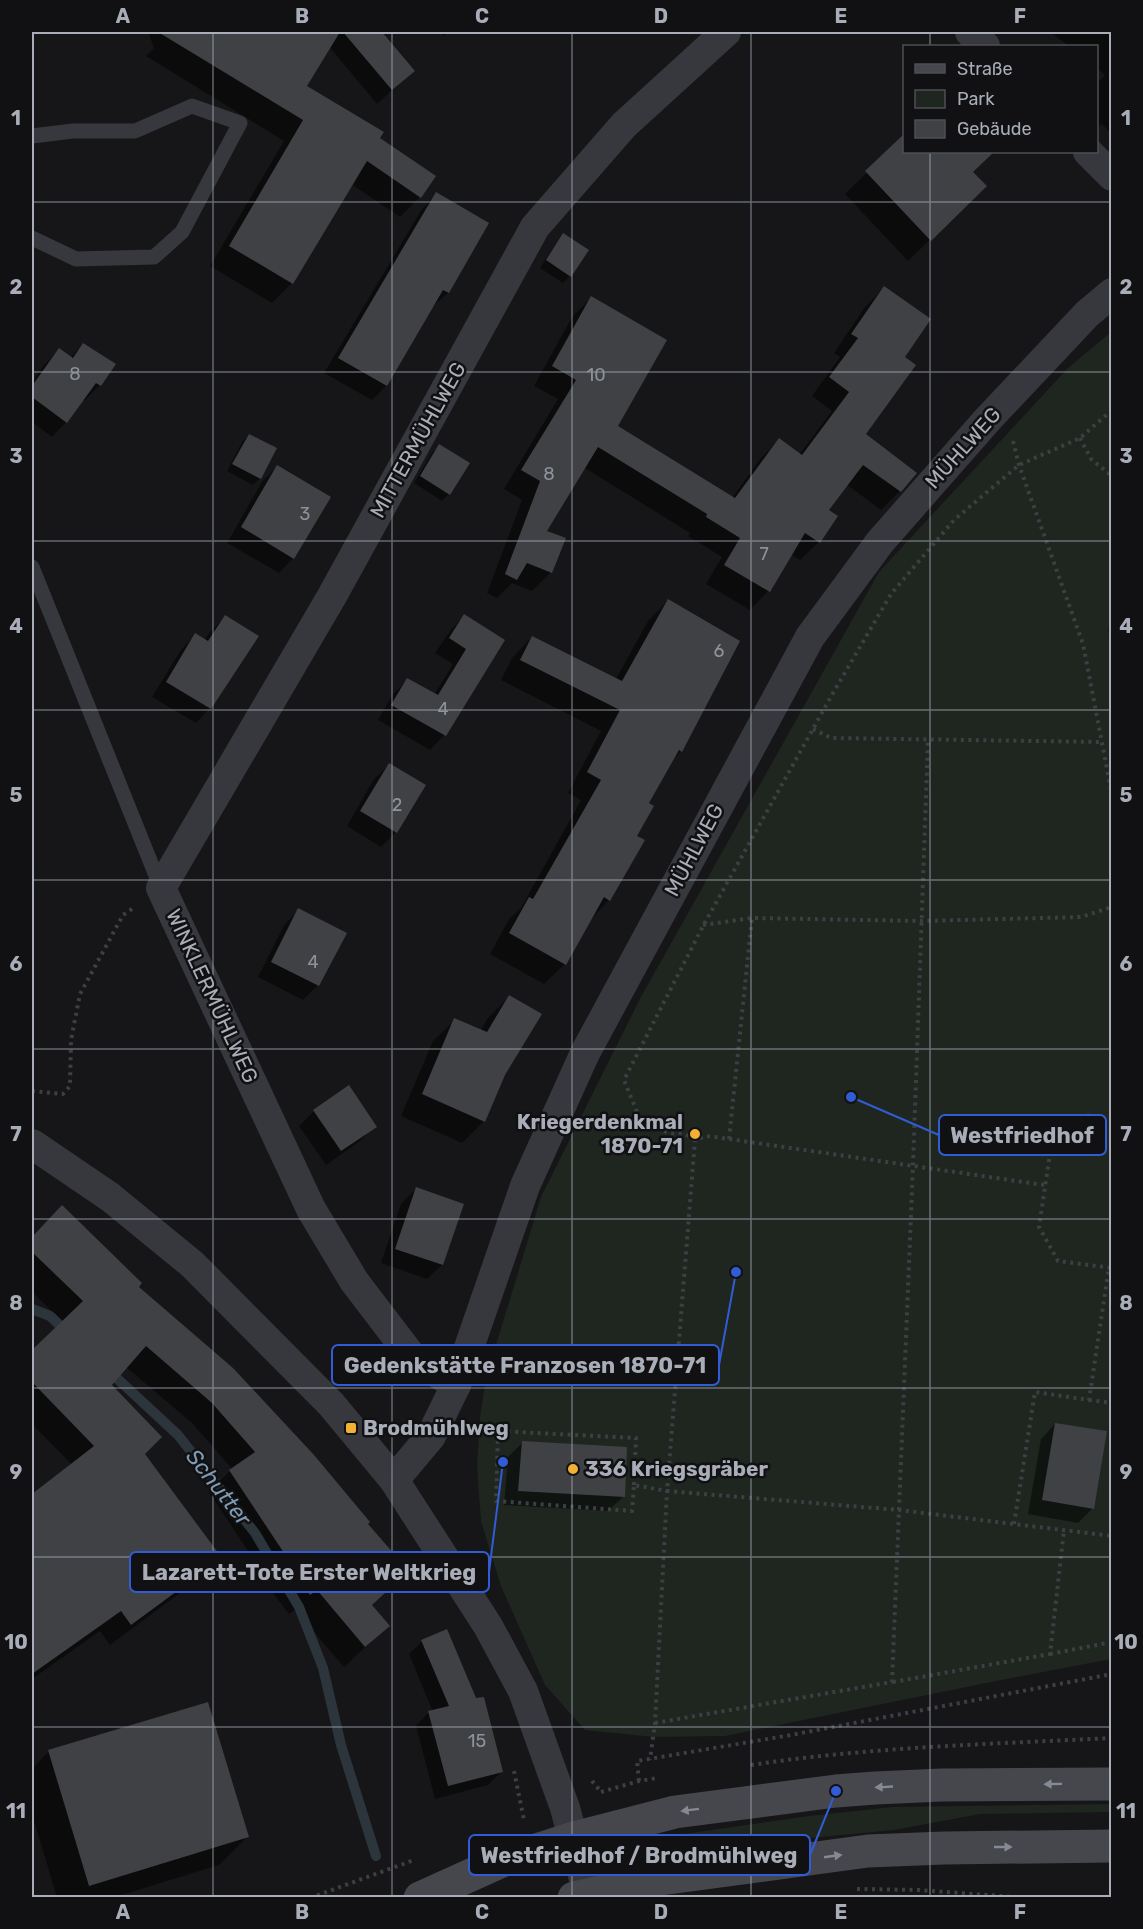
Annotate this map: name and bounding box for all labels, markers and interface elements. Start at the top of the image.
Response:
text: A [116,4,131,28]
text: B [295,4,309,28]
text: C [475,4,489,28]
text: D [654,4,668,28]
text: E [835,4,847,28]
text: F [1014,4,1026,28]
legend [903,45,1098,153]
text: Straße [957,58,1013,80]
text: Park [957,88,995,110]
text: 1 [11,106,21,130]
text: 1 [1121,106,1131,130]
text: Gebäude [957,118,1032,140]
text: 2 [10,275,23,299]
text: 2 [1120,275,1133,299]
street label: MITTERMÜHLWEG [364,358,471,522]
house number: 8 [69,363,81,385]
house number: 10 [586,364,606,386]
street label: MÜHLWEG [920,402,1006,494]
text: 3 [9,444,23,468]
text: 3 [1119,444,1133,468]
house number: 8 [543,463,555,485]
house number: 3 [300,503,310,525]
house number: 7 [759,543,769,565]
text: 4 [9,614,23,638]
text: 4 [1119,614,1133,638]
house number: 6 [714,640,725,662]
house number: 4 [437,698,449,720]
text: 5 [10,783,23,807]
text: 5 [1120,783,1133,807]
house number: 2 [392,794,402,816]
street label: MÜHLWEG [659,799,728,900]
street label: WINKLERMÜHLWEG [161,905,264,1087]
house number: 4 [307,951,319,973]
text: 6 [9,952,23,976]
text: 6 [1119,952,1133,976]
place label: Kriegerdenkmal 1870-71 [517,1109,683,1158]
callout: Westfriedhof [939,1115,1106,1155]
text: 7 [10,1122,22,1146]
text: Westfriedhof [950,1122,1094,1149]
text: 7 [1120,1122,1132,1146]
marker: Kriegerdenkmal 1870-71 [688,1127,702,1141]
text: 8 [9,1291,23,1315]
text: 8 [1119,1291,1133,1315]
callout: Gedenkstätte Franzosen 1870-71 [332,1345,719,1385]
text: Gedenkstätte Franzosen 1870-71 [344,1352,706,1379]
place label: Brodmühlweg [363,1415,509,1440]
marker: Brodmühlweg [344,1421,358,1435]
water label: Schutter [180,1444,258,1532]
place label: 336 Kriegsgräber [585,1456,768,1481]
text: 9 [10,1460,23,1484]
text: 9 [1120,1460,1133,1484]
marker: 336 Kriegsgräber [566,1462,580,1476]
callout: Lazarett-Tote Erster Weltkrieg [130,1552,489,1592]
text: Lazarett-Tote Erster Weltkrieg [142,1559,476,1586]
text: 10 [4,1630,28,1654]
text: 10 [1114,1630,1138,1654]
house number: 15 [468,1730,486,1752]
one-way arrow [1044,1779,1063,1789]
one-way arrow [875,1783,894,1792]
text: 11 [6,1799,26,1823]
text: 11 [1116,1799,1136,1823]
one-way arrow [681,1805,700,1815]
callout: Westfriedhof / Brodmühlweg [469,1835,810,1875]
text: Westfriedhof / Brodmühlweg [480,1842,798,1869]
one-way arrow [993,1842,1012,1852]
one-way arrow [823,1851,842,1860]
text: A [116,1900,131,1924]
text: B [295,1900,309,1924]
text: C [475,1900,489,1924]
text: D [654,1900,668,1924]
text: E [835,1900,847,1924]
text: F [1014,1900,1026,1924]

